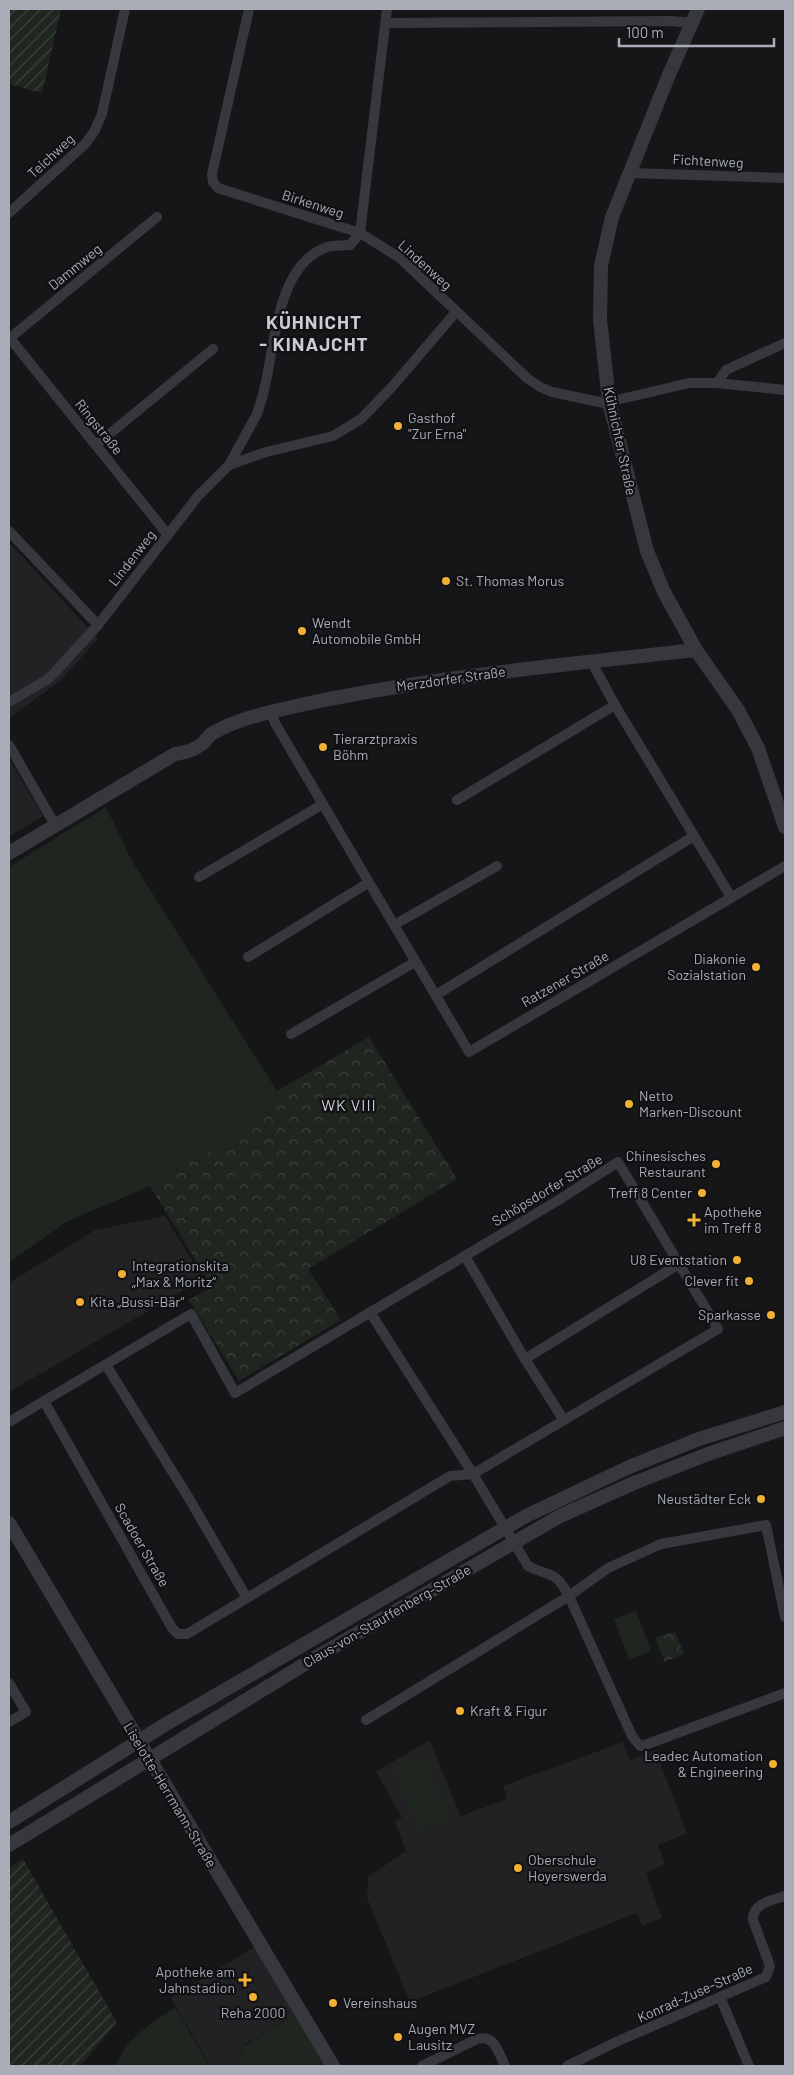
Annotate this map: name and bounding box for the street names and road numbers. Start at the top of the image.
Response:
street label: Teichweg [24,130,77,181]
street label: Fichtenweg [672,150,744,171]
street label: Birkenweg [280,186,346,221]
street label: Lindenweg [395,236,456,293]
street label: Dammweg [45,240,105,293]
street label: Kühnichter Straße [601,385,640,497]
street label: Ringstraße [72,396,127,458]
street label: Lindenweg [104,526,159,589]
street label: Merzdorfer Straße [395,662,507,695]
street label: Ratzener Straße [518,947,611,1010]
street label: Schöpsdorfer Straße [488,1150,605,1229]
street label: Scadoer Straße [112,1500,173,1590]
street label: Claus-von-Stauffenberg-Straße [300,1560,474,1671]
street label: Liselotte-Herrmann-Straße [120,1719,221,1870]
street label: Konrad-Zuse-Straße [634,1959,755,2026]

